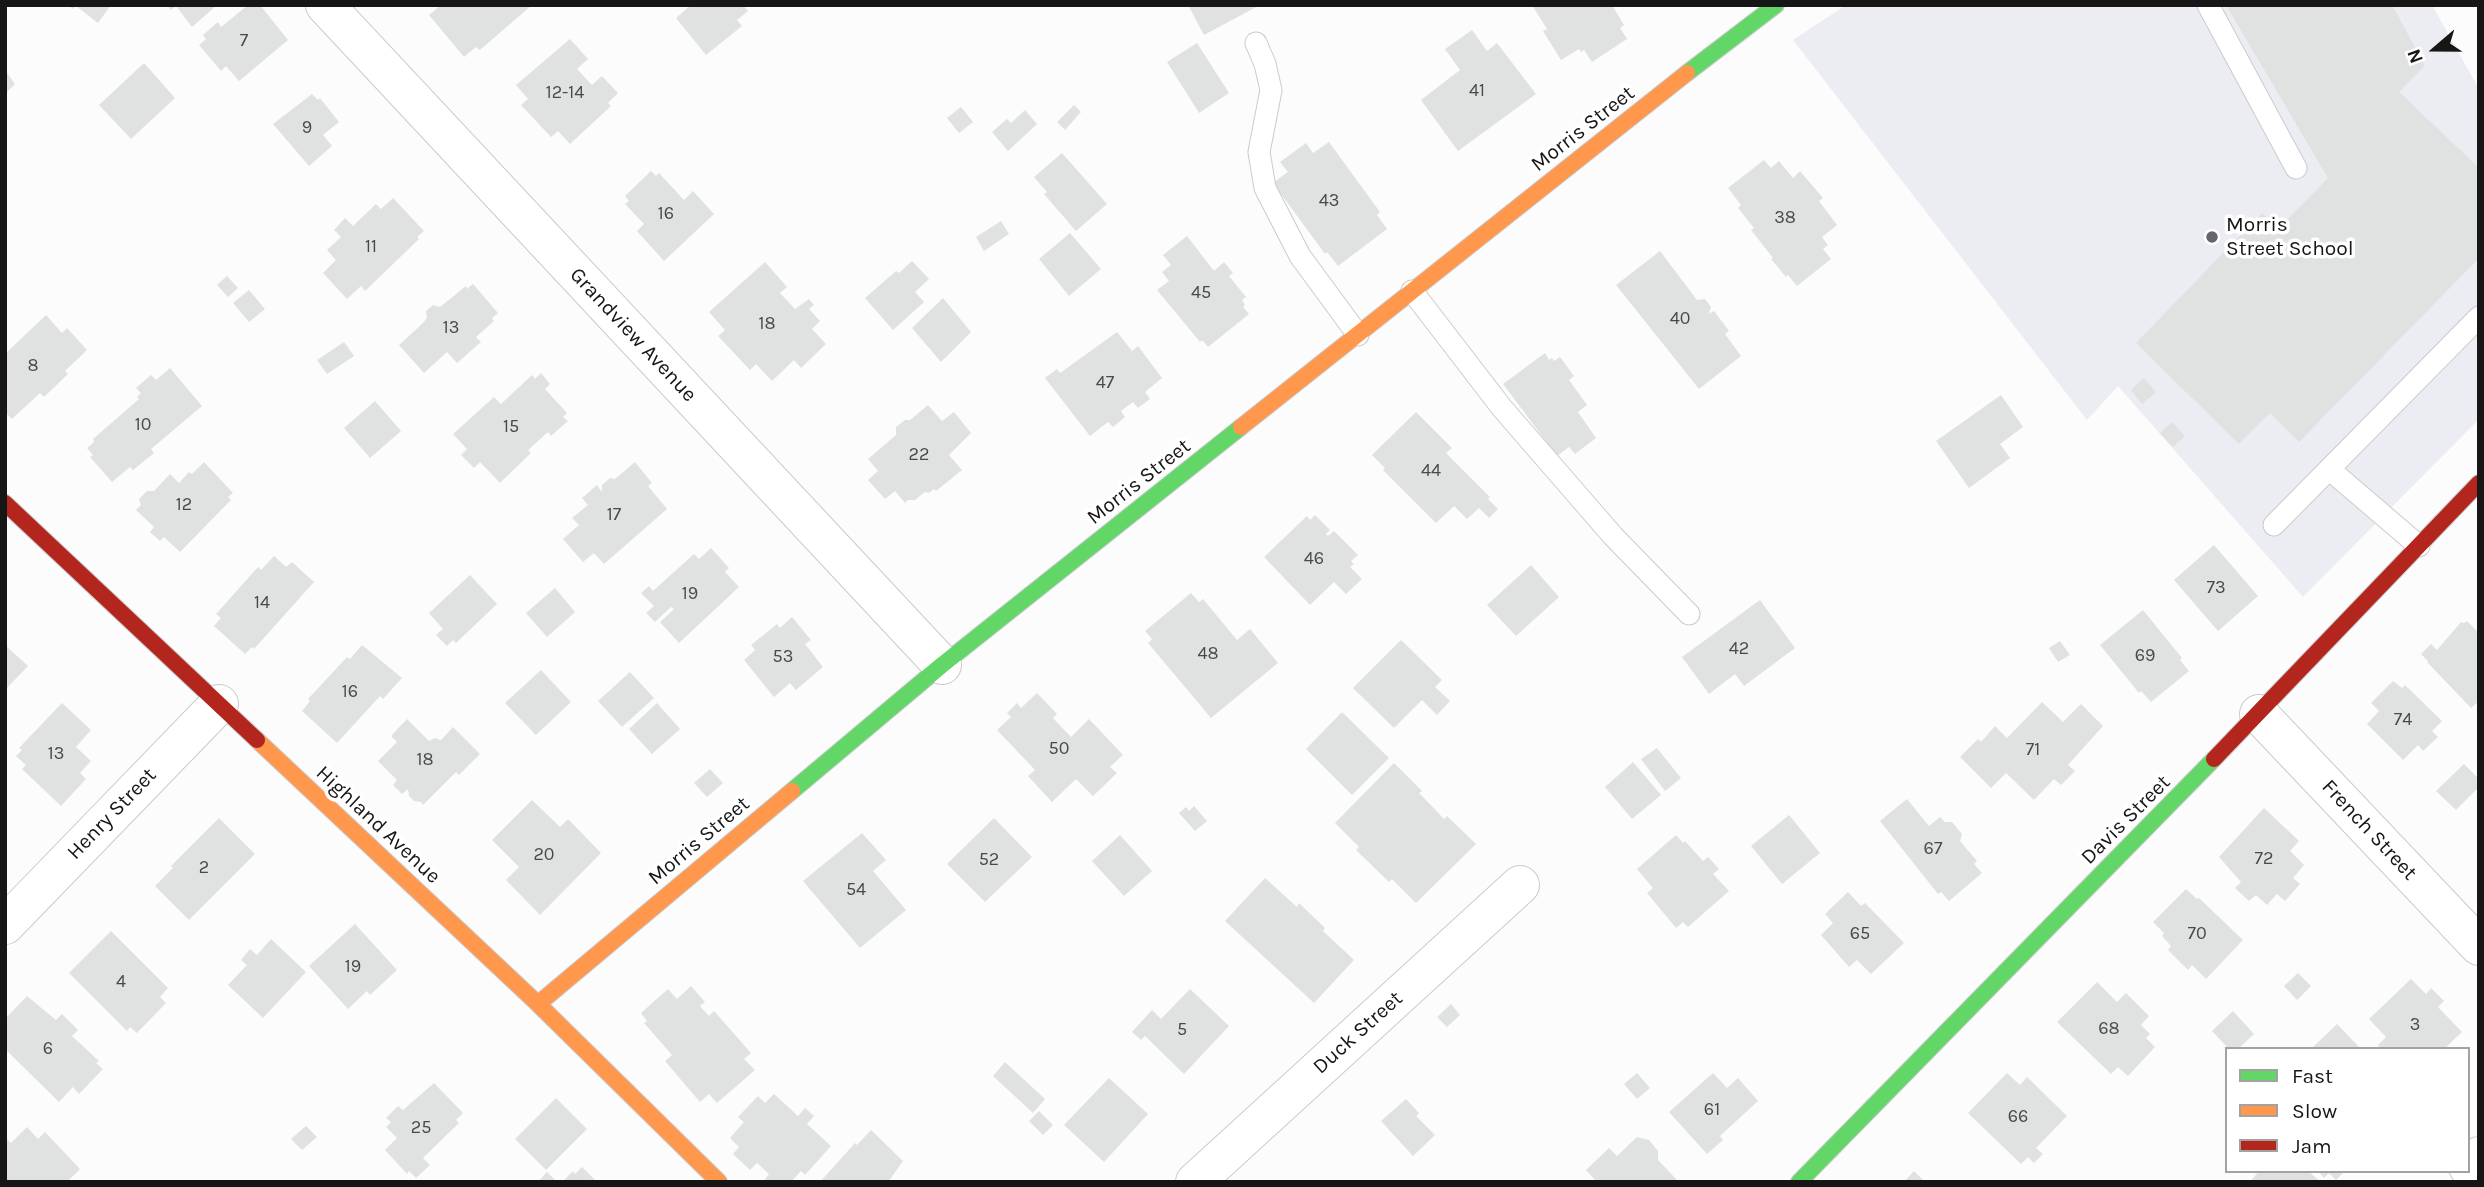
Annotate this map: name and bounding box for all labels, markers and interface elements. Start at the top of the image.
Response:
north arrow [2400,14,2470,84]
house number: 7 [240,30,248,52]
text: N [2403,46,2428,66]
house number: 41 [1469,80,1485,102]
street label: Morris Street [1526,81,1640,177]
house number: 12-14 [546,82,584,104]
house number: 9 [302,117,312,139]
house number: 43 [1319,190,1339,212]
house number: 16 [658,203,674,225]
house number: 38 [1774,207,1796,229]
place label: Morris Street School [2226,212,2354,262]
marker: Morris Street School [2204,229,2220,245]
house number: 11 [365,236,377,258]
street label: Grandview Avenue [564,263,702,407]
house number: 45 [1191,282,1211,304]
house number: 40 [1670,308,1690,330]
house number: 18 [758,313,776,335]
house number: 13 [443,317,459,339]
house number: 8 [27,355,39,377]
house number: 47 [1096,372,1114,394]
house number: 10 [135,414,151,436]
house number: 15 [503,416,519,438]
street label: Morris Street [1082,434,1196,530]
house number: 22 [909,444,929,466]
house number: 44 [1421,460,1441,482]
house number: 12 [176,494,192,516]
house number: 17 [607,504,621,526]
house number: 46 [1304,548,1324,570]
house number: 73 [2206,577,2226,599]
house number: 19 [682,583,698,605]
house number: 14 [254,592,270,614]
house number: 42 [1729,638,1749,660]
house number: 48 [1197,643,1219,665]
house number: 69 [2135,645,2155,667]
house number: 53 [773,646,793,668]
house number: 16 [342,681,358,703]
house number: 74 [2394,709,2412,731]
house number: 50 [1049,738,1069,760]
house number: 71 [2026,739,2040,761]
house number: 13 [48,743,64,765]
house number: 18 [416,749,434,771]
street label: Highland Avenue [310,761,446,889]
street label: Henry Street [62,763,162,865]
street label: Davis Street [2076,770,2176,870]
street label: French Street [2316,775,2422,885]
street label: Morris Street [643,791,755,891]
house number: 67 [1924,838,1942,860]
house number: 20 [533,844,555,866]
house number: 72 [2255,848,2273,870]
house number: 52 [979,849,999,871]
house number: 2 [199,857,209,879]
house number: 54 [846,879,866,901]
house number: 65 [1850,923,1870,945]
house number: 70 [2187,923,2207,945]
house number: 19 [345,956,361,978]
house number: 4 [116,971,126,993]
street label: Duck Street [1308,986,1408,1080]
house number: 3 [2410,1014,2420,1036]
house number: 68 [2098,1018,2120,1040]
house number: 5 [1177,1019,1187,1041]
house number: 6 [43,1038,53,1060]
legend [2225,1047,2470,1173]
text: Fast [2292,1064,2333,1088]
house number: 61 [1704,1099,1720,1121]
text: Slow [2292,1099,2337,1123]
house number: 66 [2008,1106,2028,1128]
house number: 25 [411,1117,431,1139]
text: Jam [2292,1134,2332,1158]

